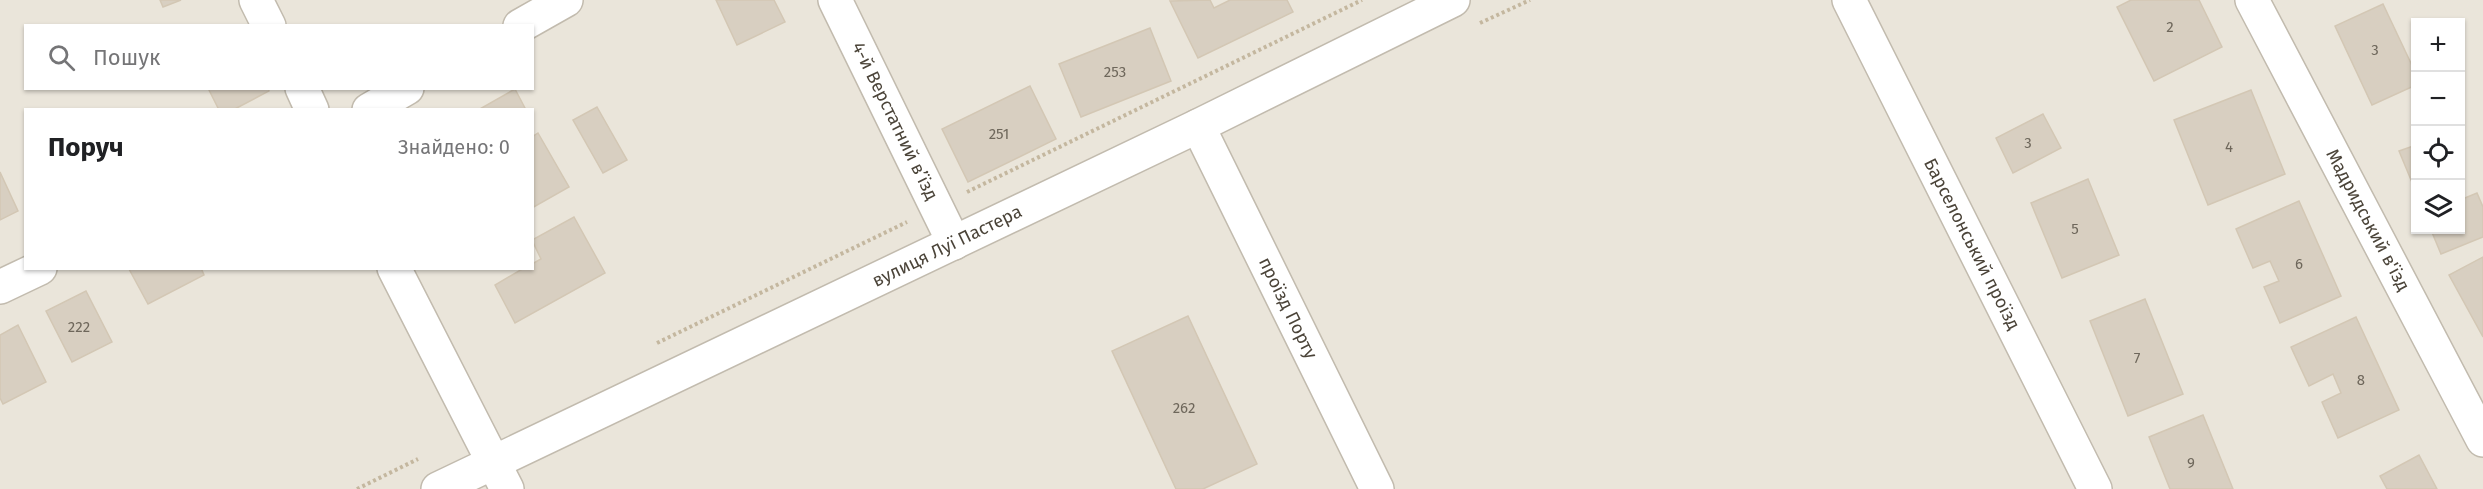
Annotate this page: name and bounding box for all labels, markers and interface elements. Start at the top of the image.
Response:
house number: 2 [2166,18,2174,36]
map controls [2411,18,2465,234]
button: + [2411,18,2465,72]
search box [24,24,534,90]
street label: 4-й Верстатний в’їзд [847,38,943,204]
icon: search [45,41,78,74]
house number: 3 [2371,41,2379,59]
text: Пошук [93,44,160,71]
house number: 253 [1104,63,1126,81]
button: − [2411,72,2465,126]
house number: 251 [989,125,1009,143]
button: locate [2411,126,2465,180]
text: Поруч [48,132,124,163]
house number: 3 [2024,134,2032,152]
text: Знайдено: 0 [398,135,510,159]
house number: 4 [2225,138,2233,156]
street label: Мадридський в'їзд [2321,145,2415,295]
street label: Барселонський проїзд [1919,154,2025,334]
button: layers [2411,180,2465,234]
street label: вулиця Луї Пастера [869,200,1025,292]
house number: 5 [2071,220,2079,238]
street label: проїзд Порту [1254,254,1322,363]
house number: 6 [2295,255,2303,273]
house number: 222 [68,318,90,336]
house number: 7 [2134,349,2141,367]
house number: 8 [2357,371,2365,389]
house number: 262 [1173,399,1195,417]
house number: 9 [2187,454,2195,472]

